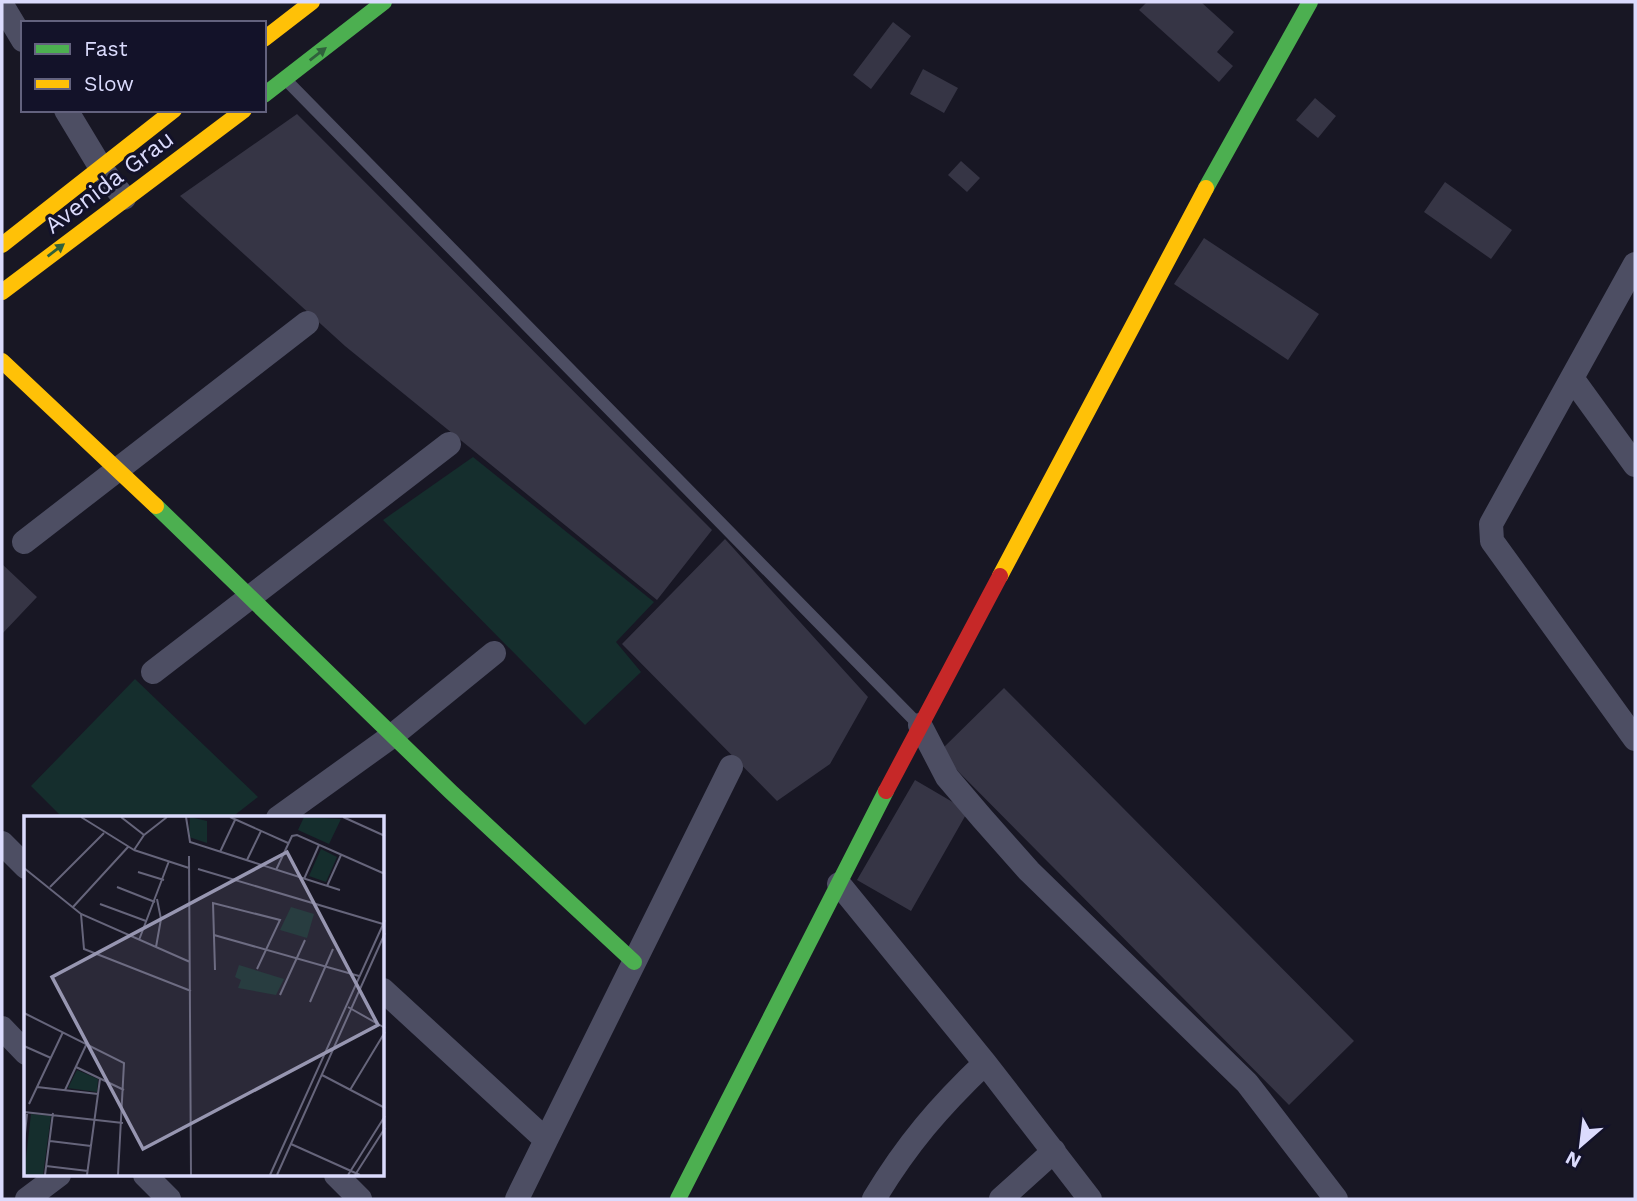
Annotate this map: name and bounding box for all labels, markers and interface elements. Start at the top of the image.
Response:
legend [21,21,266,112]
text: Fast [84,36,128,61]
one-way arrow [309,46,327,61]
text: Slow [84,71,134,96]
street label: Avenida Grau [39,124,179,240]
one-way arrow [47,244,65,258]
inset map [24,816,385,1176]
north arrow [1546,1110,1616,1180]
text: N [1562,1146,1585,1173]

